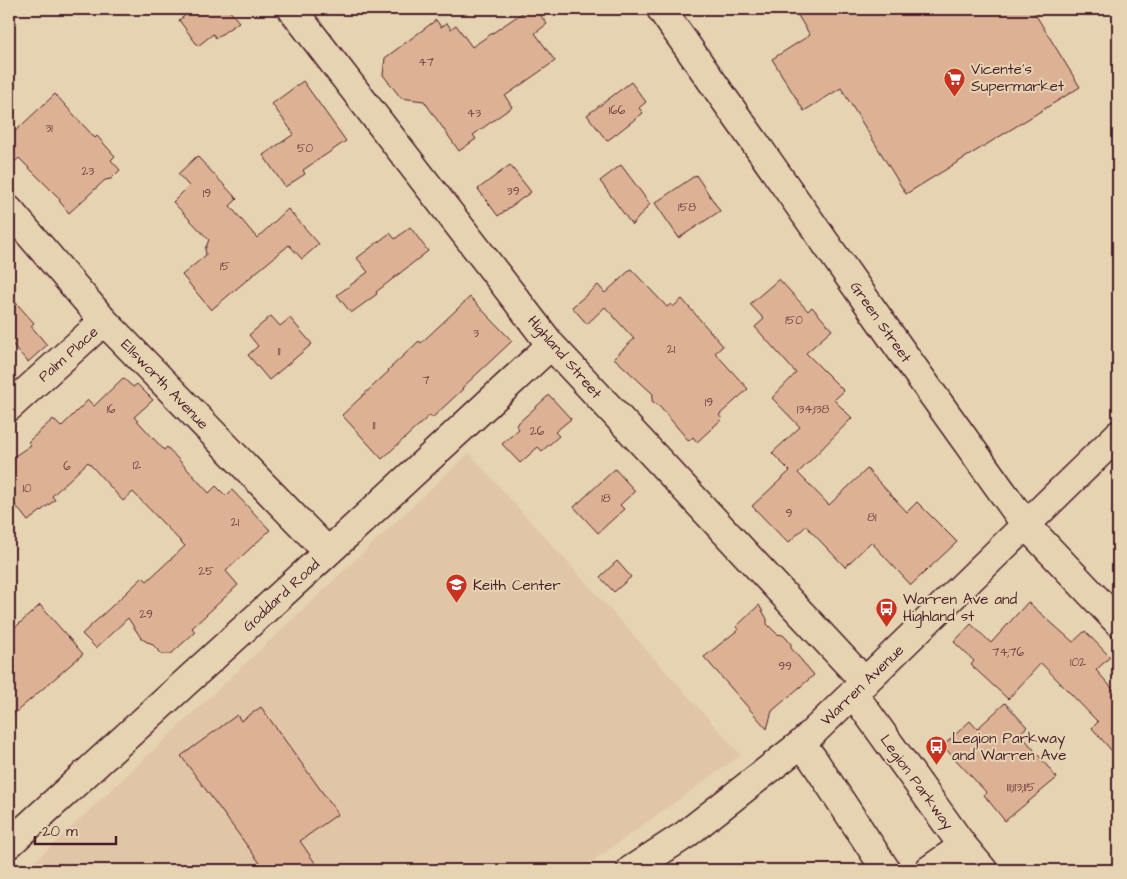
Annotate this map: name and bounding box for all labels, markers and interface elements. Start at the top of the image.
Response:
house number: 47 [418,54,434,71]
place label: Vicente's Supermarket [971,59,1064,97]
supermarket icon: Vicente's Supermarket [943,66,967,97]
house number: 166 [609,102,626,119]
house number: 43 [467,105,481,122]
house number: 31 [45,120,53,137]
house number: 50 [297,140,313,157]
house number: 23 [82,163,94,180]
house number: 39 [507,183,520,200]
house number: 19 [203,185,211,202]
house number: 158 [678,199,696,216]
house number: 15 [220,258,231,275]
street label: Green Street [845,277,916,367]
street label: Highland Street [522,311,607,404]
house number: 150 [785,312,803,329]
street label: Palm Place [34,322,103,387]
house number: 3 [473,325,479,342]
street label: Ellsworth Avenue [116,335,213,434]
house number: 21 [667,341,676,358]
house number: 11 [277,343,281,360]
house number: 7 [422,372,430,389]
house number: 19 [705,394,713,411]
house number: 16 [106,401,116,418]
house number: 134;138 [797,401,830,418]
house number: 11 [372,417,376,434]
house number: 26 [530,423,545,440]
house number: 12 [133,457,141,474]
house number: 6 [63,458,71,475]
house number: 10 [22,480,32,497]
house number: 18 [601,490,611,507]
house number: 9 [786,505,793,522]
house number: 81 [867,509,877,526]
house number: 21 [231,514,240,531]
street label: Goddard Road [238,554,325,637]
house number: 25 [198,563,214,580]
school or university icon: Keith Center [445,573,469,604]
place label: Keith Center [473,575,561,596]
place label: Warren Ave and Highland st [903,589,1018,628]
bus stop icon: Warren Ave and Highland st [875,596,899,627]
house number: 29 [139,606,153,623]
street label: Warren Avenue [816,640,909,731]
house number: 74;76 [992,644,1024,661]
house number: 102 [1070,654,1086,671]
house number: 99 [778,658,792,675]
place label: Legion Parkway and Warren Ave [952,728,1066,766]
street label: Legion Parkway [874,730,958,835]
bus stop icon: Legion Parkway and Warren Ave [924,735,948,766]
house number: 111;113;115 [1007,779,1036,796]
scale bar [35,814,116,846]
text: 20 m [42,821,78,842]

